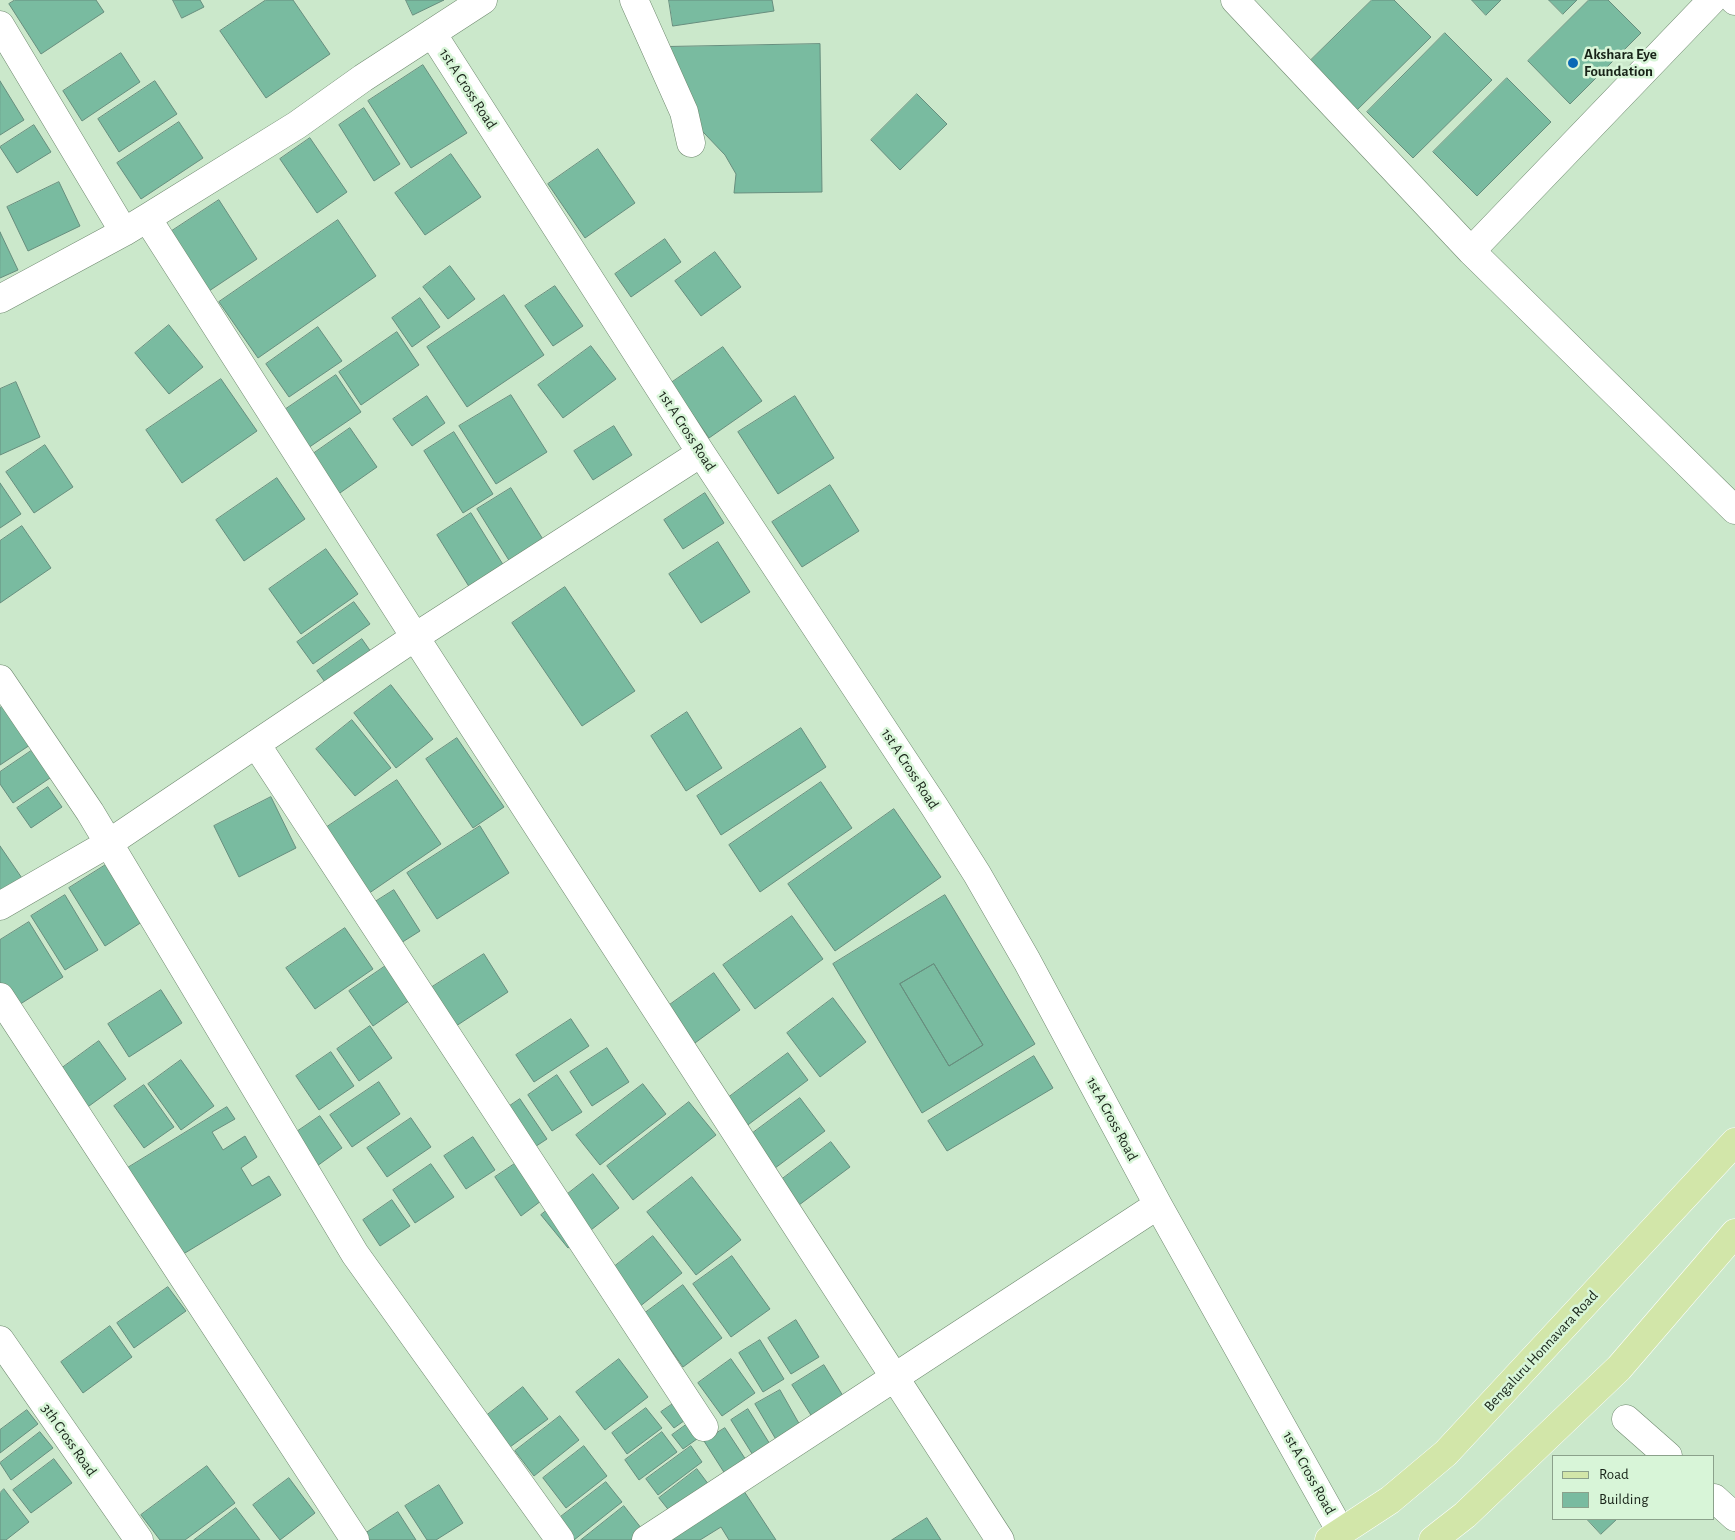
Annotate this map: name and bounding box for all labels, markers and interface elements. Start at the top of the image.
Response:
street label: 1st A Cross Road [435,45,501,133]
place label: Akshara Eye Foundation [1584,45,1657,80]
marker: Akshara Eye Foundation [1566,56,1580,70]
street label: 1st A Cross Road [654,387,720,475]
street label: 1st A Cross Road [877,725,943,813]
street label: 1st A Cross Road [1082,1074,1142,1164]
street label: Bengaluru Honnavara Road [1480,1287,1602,1415]
street label: 3th Cross Road [37,1400,101,1480]
street label: 1st A Cross Road [1279,1428,1339,1518]
legend [1552,1455,1715,1520]
text: Road [1599,1467,1629,1482]
text: Building [1599,1492,1649,1507]

